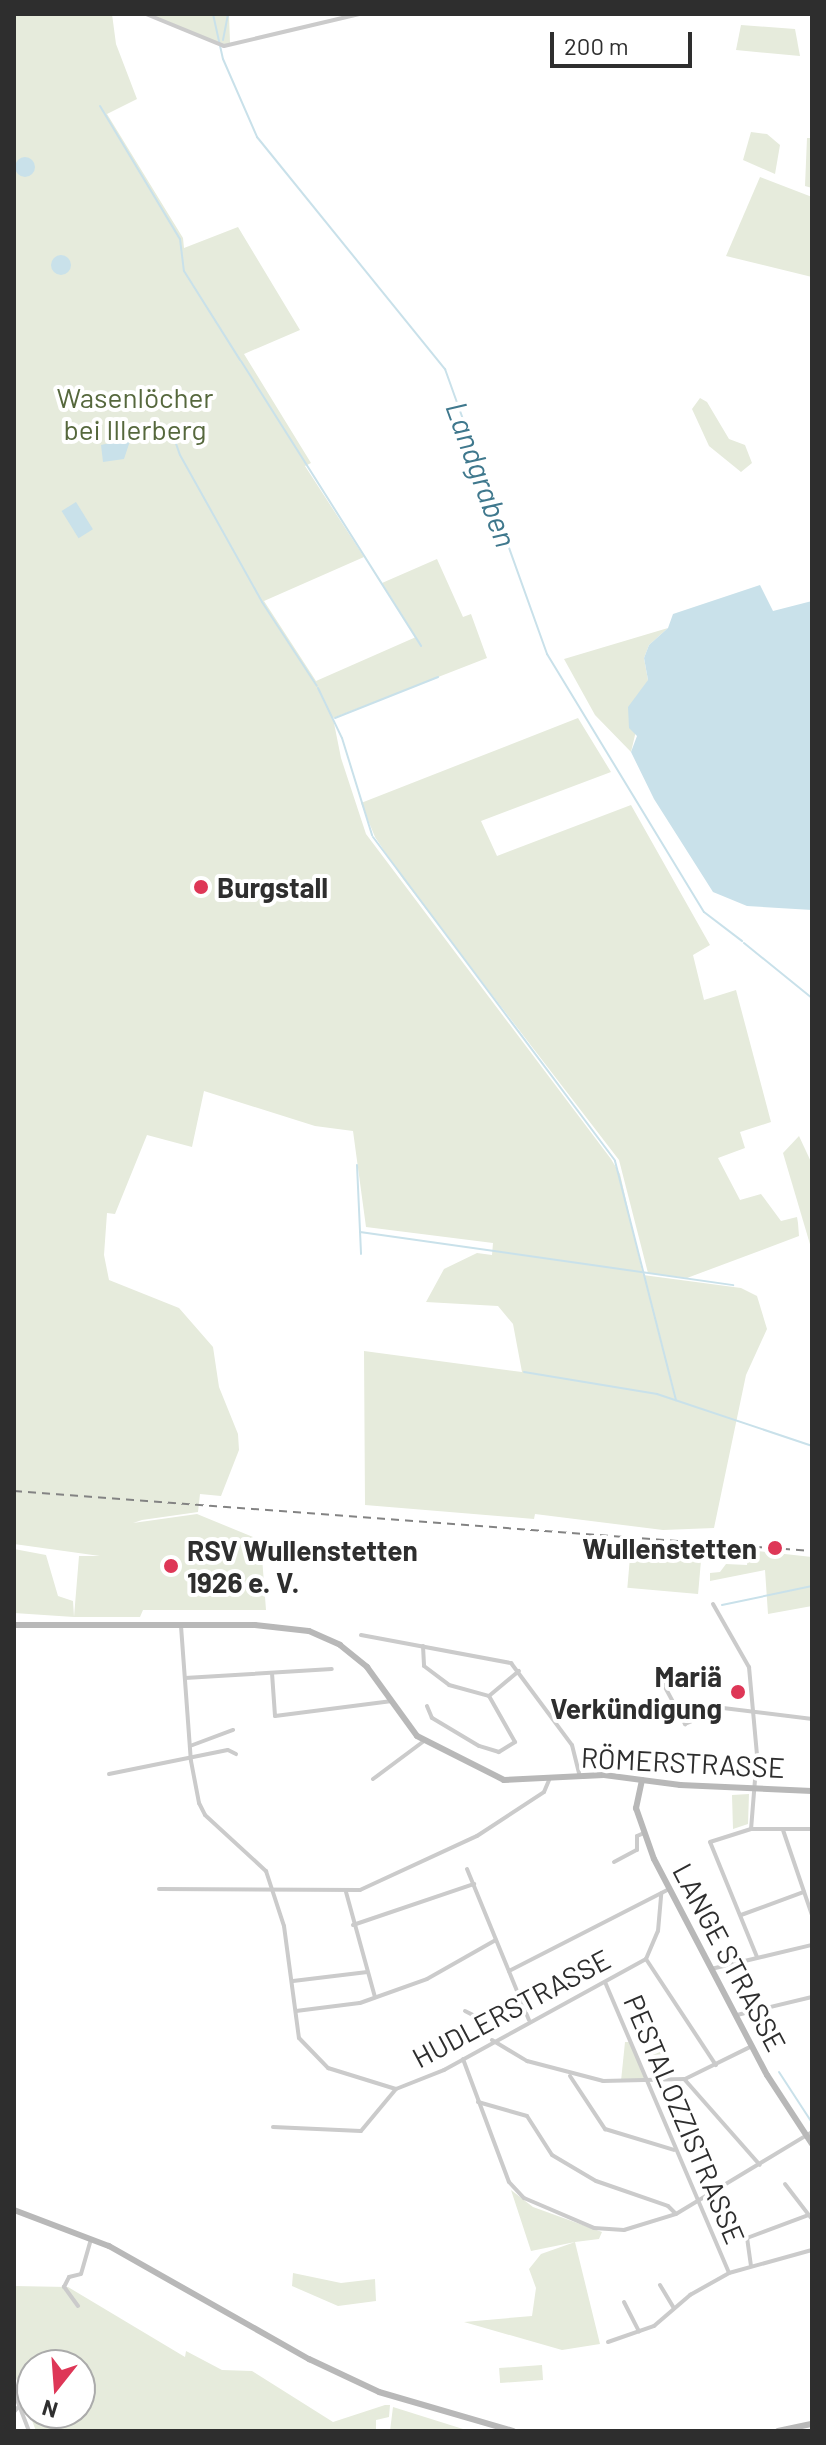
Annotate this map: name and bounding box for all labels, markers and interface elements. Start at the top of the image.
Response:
scale bar [554,16,696,66]
text: 200 m [564,31,629,60]
park label: Wasenlöcher bei Illerberg [56,380,214,446]
water label: Landgraben [439,396,525,552]
place label: Burgstall [217,870,328,904]
marker: Burgstall [192,878,210,896]
place label: Wullenstetten [582,1531,757,1565]
place label: RSV Wullenstetten 1926 e. V. [187,1533,418,1599]
marker: Wullenstetten [764,1537,786,1559]
marker: RSV Wullenstetten 1926 e. V. [162,1557,180,1575]
place label: Mariä Verkündigung [550,1659,722,1725]
marker: Mariä Verkündigung [729,1683,747,1701]
street label: RÖMERSTRASSE [580,1740,786,1784]
street label: LANGE STRASSE [666,1857,794,2057]
street label: HUDLERSTRASSE [406,1942,616,2074]
street label: PESTALOZZISTRASSE [617,1989,753,2249]
north arrow [16,2349,96,2429]
text: N [39,2395,60,2425]

